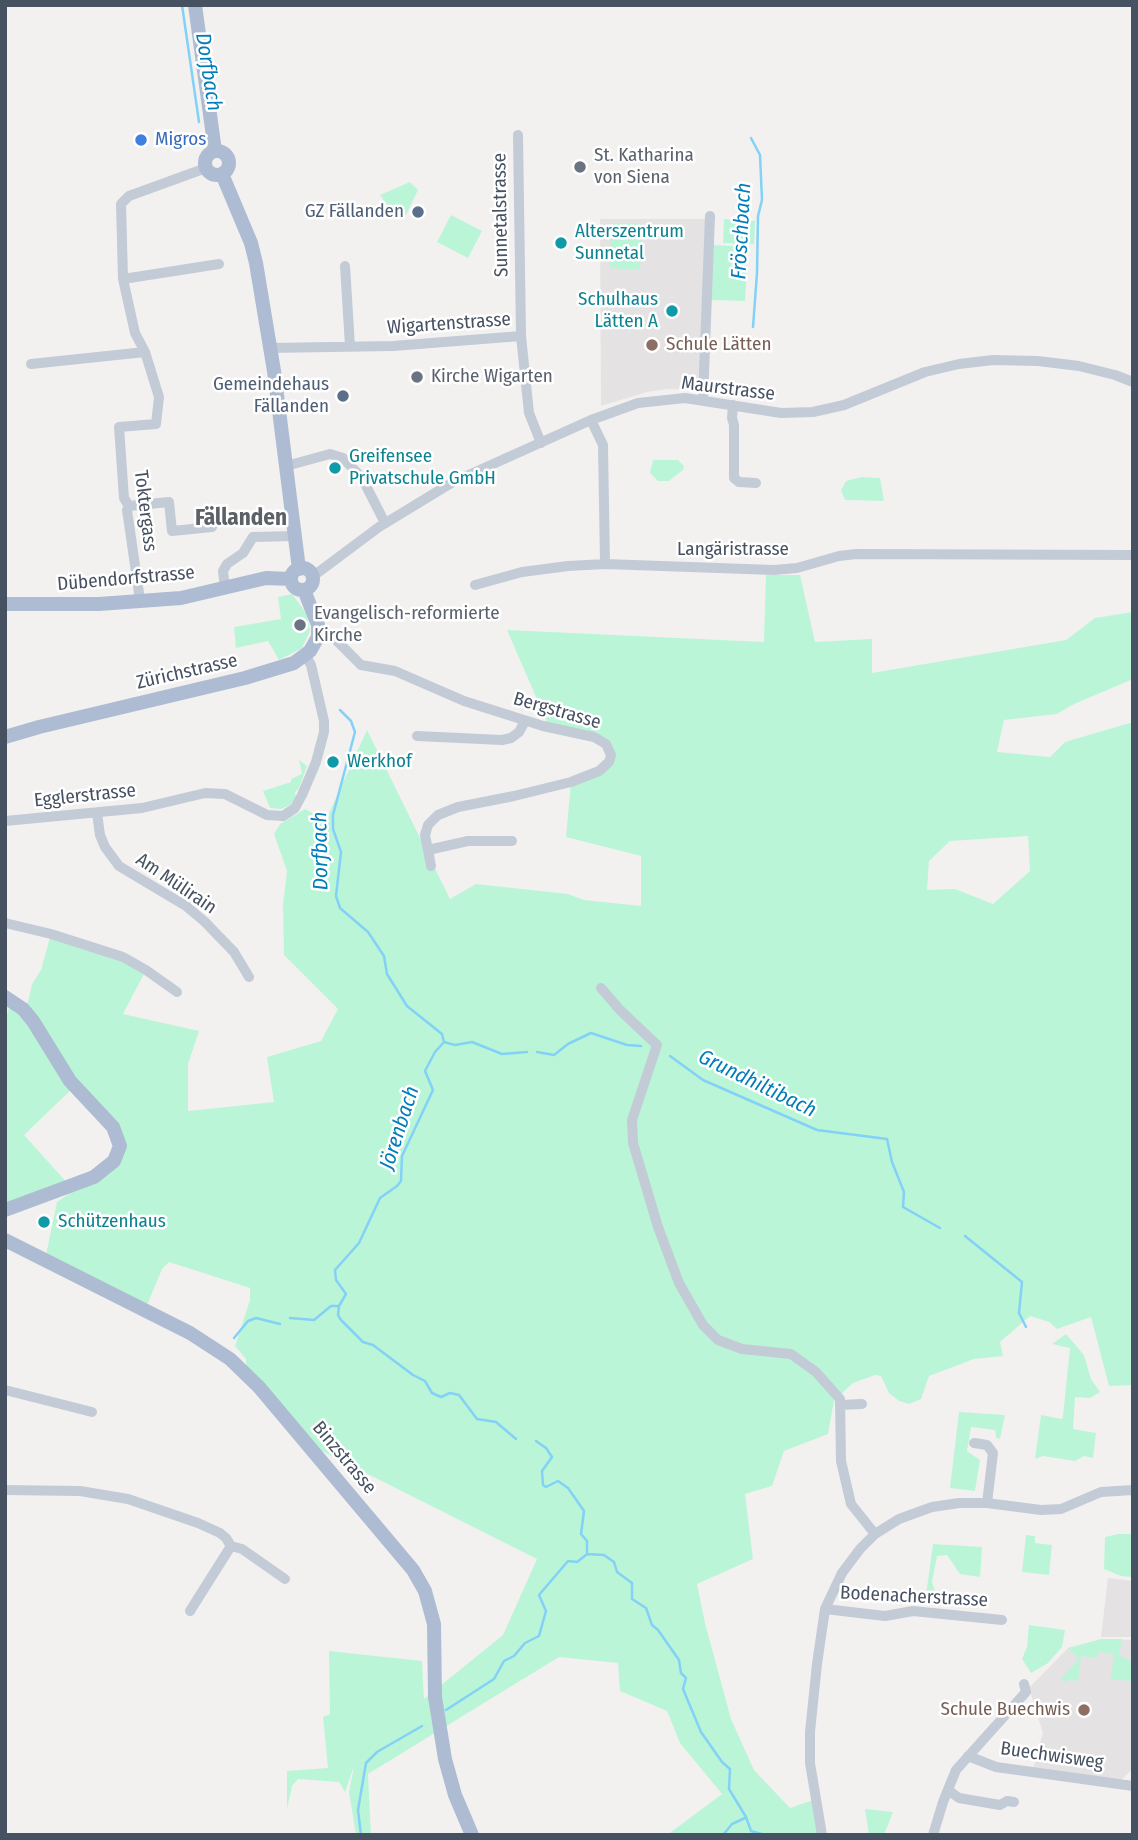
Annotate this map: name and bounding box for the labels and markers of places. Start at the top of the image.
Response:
place label: Migros [155,129,206,151]
marker: Migros [133,132,149,148]
place label: St. Katharina von Siena [594,145,694,189]
marker: St. Katharina von Siena [572,159,588,175]
place label: GZ Fällanden [305,201,404,223]
marker: GZ Fällanden [410,204,426,220]
place label: Alterszentrum Sunnetal [575,221,684,265]
marker: Alterszentrum Sunnetal [553,235,569,251]
place label: Schulhaus Lätten A [578,289,658,333]
marker: Schulhaus Lätten A [664,303,680,319]
place label: Schule Lätten [666,334,771,356]
marker: Schule Lätten [644,337,660,353]
place label: Kirche Wigarten [431,366,553,388]
marker: Kirche Wigarten [409,369,425,385]
place label: Gemeindehaus Fällanden [213,374,329,418]
marker: Gemeindehaus Fällanden [335,388,351,404]
place label: Greifensee Privatschule GmbH [349,446,496,490]
marker: Greifensee Privatschule GmbH [327,460,343,476]
place label: Evangelisch-reformierte Kirche [314,603,500,647]
marker: Evangelisch-reformierte Kirche [292,617,308,633]
place label: Werkhof [347,751,412,773]
marker: Werkhof [325,754,341,770]
place label: Schützenhaus [58,1211,166,1233]
marker: Schützenhaus [36,1214,52,1230]
place label: Schule Buechwis [941,1699,1070,1721]
marker: Schule Buechwis [1076,1702,1092,1718]

